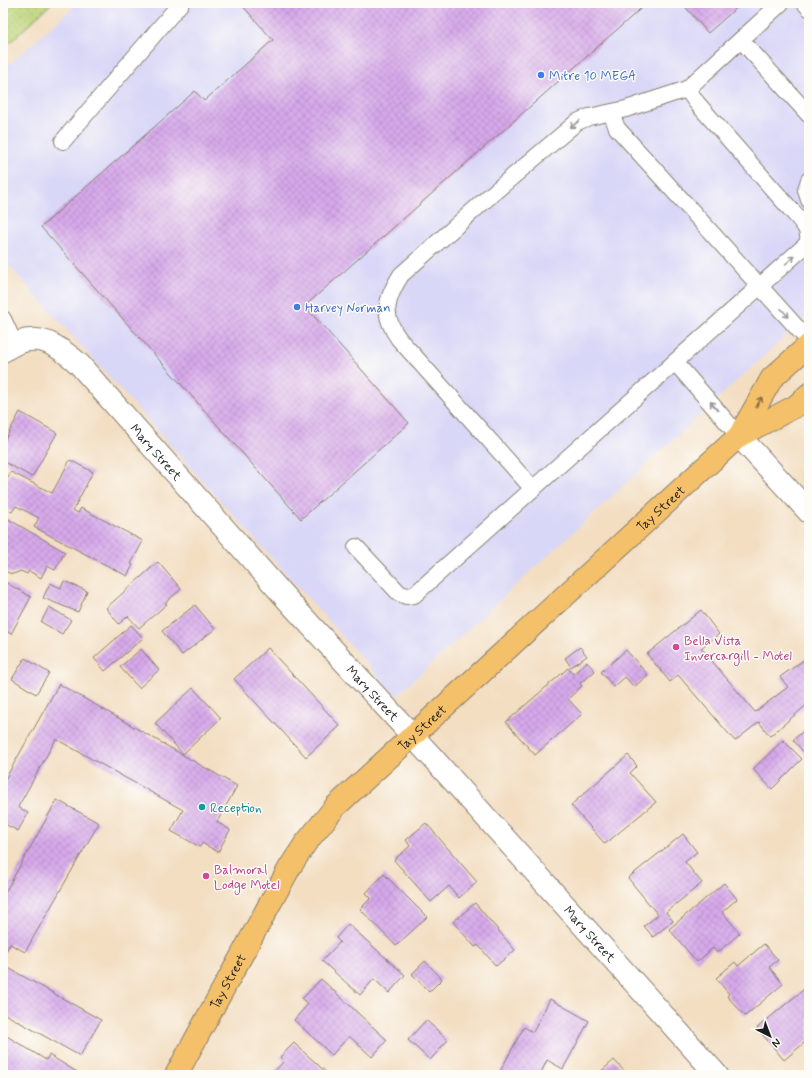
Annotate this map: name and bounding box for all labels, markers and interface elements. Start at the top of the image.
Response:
place label: Mitre 10 MEGA [549,68,636,85]
marker: Mitre 10 MEGA [536,70,546,80]
one-way arrow [569,120,580,129]
one-way arrow [784,256,795,265]
place label: Harvey Norman [305,300,391,317]
marker: Harvey Norman [292,302,302,312]
one-way arrow [780,308,790,318]
one-way arrow [755,396,763,408]
one-way arrow [709,401,718,412]
street label: Mary Street [126,421,185,485]
street label: Tay Street [633,483,689,536]
place label: Bella Vista Invercargill - Motel [684,633,792,666]
marker: Bella Vista Invercargill - Motel [671,642,681,652]
street label: Mary Street [342,662,402,726]
street label: Tay Street [395,702,451,755]
place label: Reception [210,800,261,817]
marker: Reception [197,802,207,812]
place label: Balmoral Lodge Motel [214,862,280,895]
marker: Balmoral Lodge Motel [201,871,211,881]
street label: Mary Street [559,903,619,967]
street label: Tay Street [207,951,251,1012]
north arrow [750,1016,790,1056]
text: N [769,1035,783,1050]

